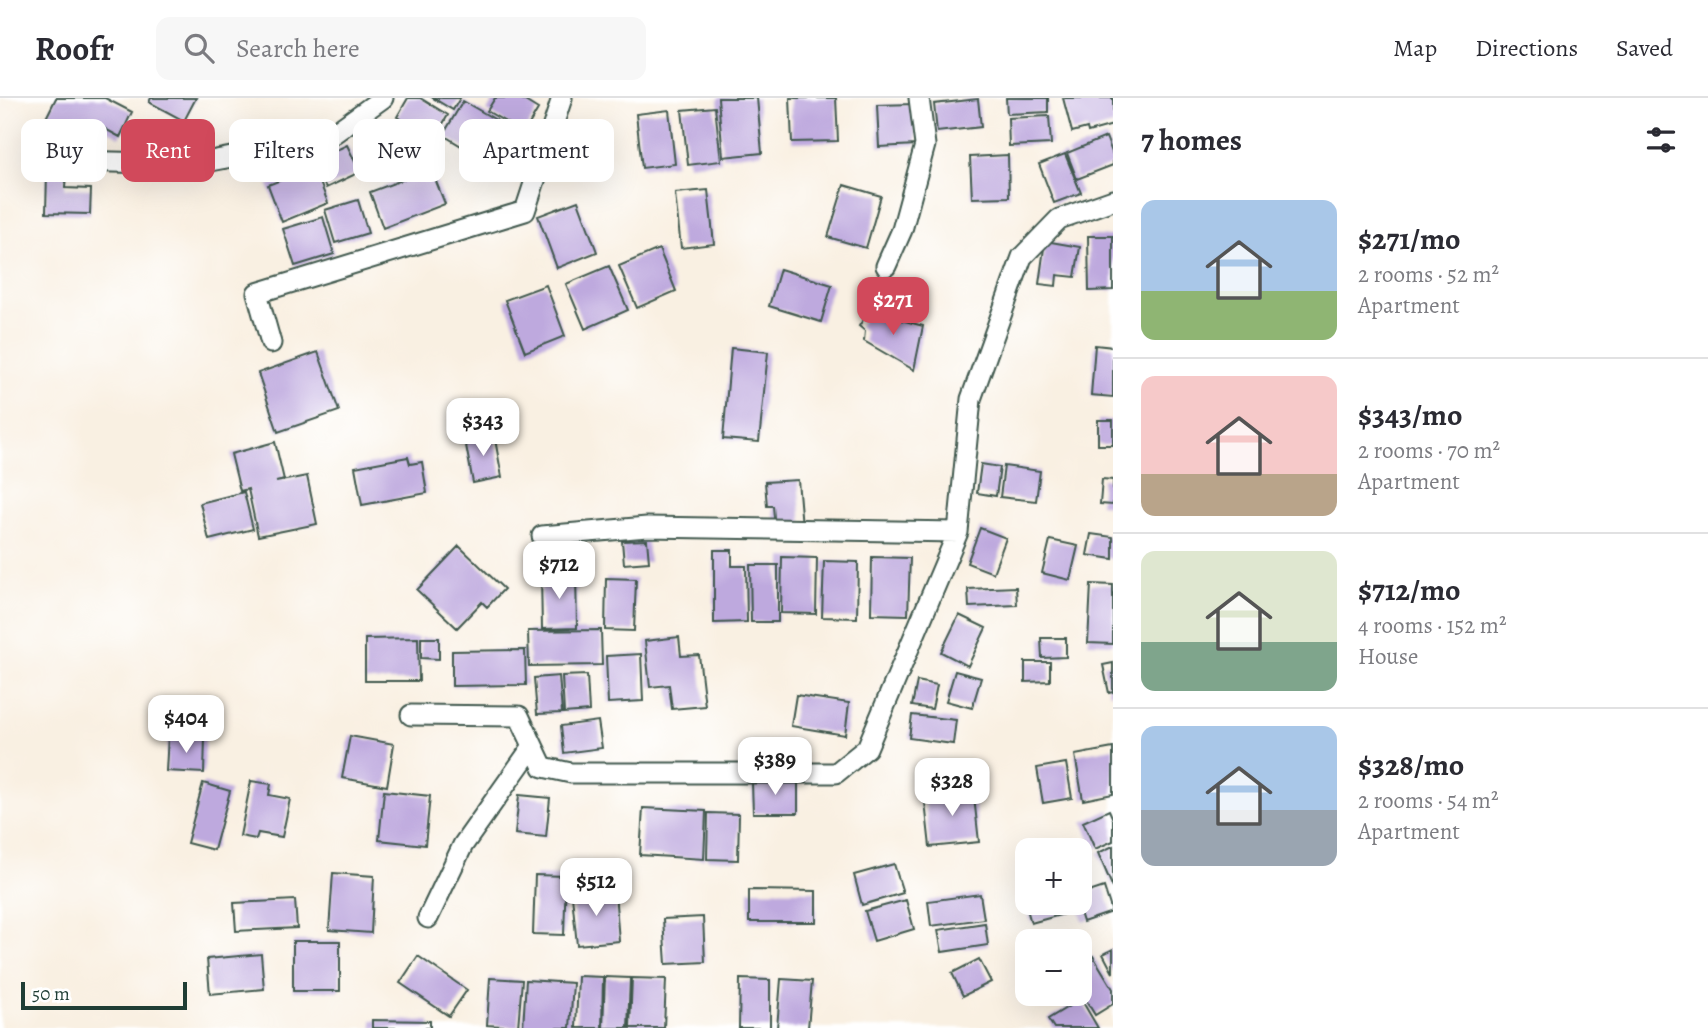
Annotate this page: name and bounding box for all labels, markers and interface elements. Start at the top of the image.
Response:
search box [156,17,646,80]
text: Roofr [35,26,114,71]
icon: search [180,29,218,67]
text: Search here [236,31,360,66]
text: Map [1393,32,1437,64]
text: Directions [1475,32,1578,64]
text: Saved [1616,32,1673,64]
chip: Buy [21,119,107,182]
chip: Rent [121,119,215,182]
chip: Filters [229,119,339,182]
chip: New [353,119,445,182]
chip: Apartment [459,119,614,182]
text: 7 homes [1141,120,1242,160]
icon: filters [1642,121,1680,159]
text: $271/mo [1358,219,1461,259]
icon: home [1197,228,1281,312]
text: 2 rooms · 52 m² [1358,259,1499,290]
pin: $271 [852,278,934,337]
text: $271 [873,284,913,315]
text: Apartment [1358,290,1460,321]
text: $343/mo [1358,395,1462,435]
pin: $343 [442,398,524,458]
icon: home [1197,404,1281,488]
text: $343 [462,405,504,436]
text: 2 rooms · 70 m² [1358,435,1500,466]
text: Apartment [1358,466,1460,497]
pin: $712 [518,542,600,601]
text: $712 [539,548,579,579]
text: $712/mo [1358,570,1461,610]
icon: home [1197,579,1281,663]
text: 4 rooms · 152 m² [1358,610,1506,641]
text: House [1358,641,1418,672]
pin: $404 [145,696,227,755]
text: $404 [164,702,208,733]
pin: $389 [734,738,816,797]
text: $389 [754,744,796,775]
text: $328/mo [1358,745,1464,785]
icon: home [1197,754,1281,838]
pin: $328 [911,758,993,818]
text: $328 [931,765,973,796]
text: 2 rooms · 54 m² [1358,785,1499,816]
text: Apartment [1358,816,1460,847]
map controls [1015,838,1092,1006]
button: + [1015,838,1092,915]
pin: $512 [555,858,637,918]
text: $512 [576,865,616,896]
button: − [1015,929,1092,1006]
scale bar [21,979,187,1011]
text: 50 m [32,981,70,1007]

